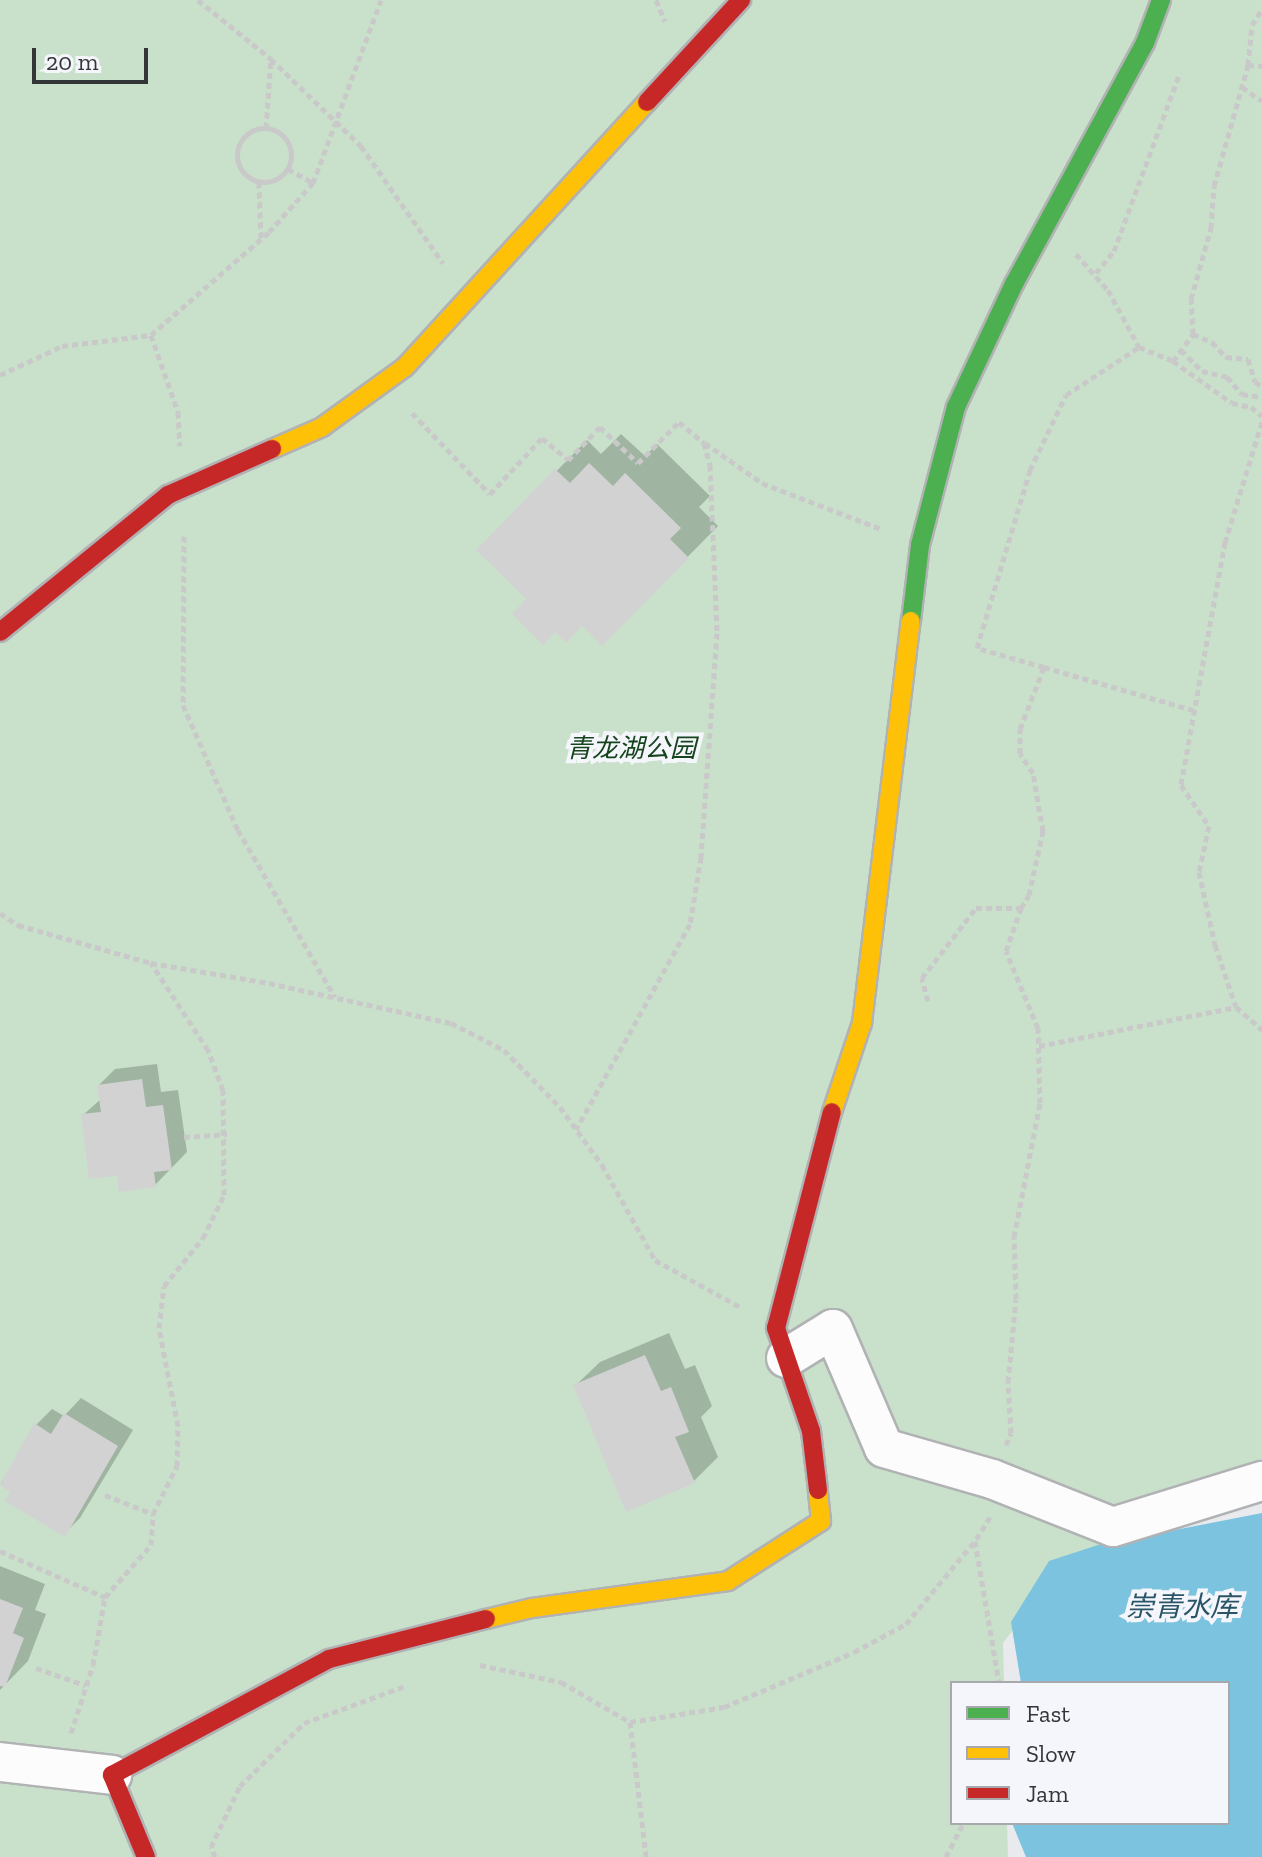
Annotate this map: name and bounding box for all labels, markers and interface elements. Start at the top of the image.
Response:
scale bar [36,32,152,82]
text: 20 m [46,47,98,76]
park label: 青龙湖公园 [566,733,696,765]
water label: 崇青水库 [1126,1590,1238,1624]
legend [950,1681,1230,1825]
text: Fast [1026,1699,1070,1728]
text: Slow [1026,1739,1076,1768]
text: Jam [1026,1779,1069,1808]

